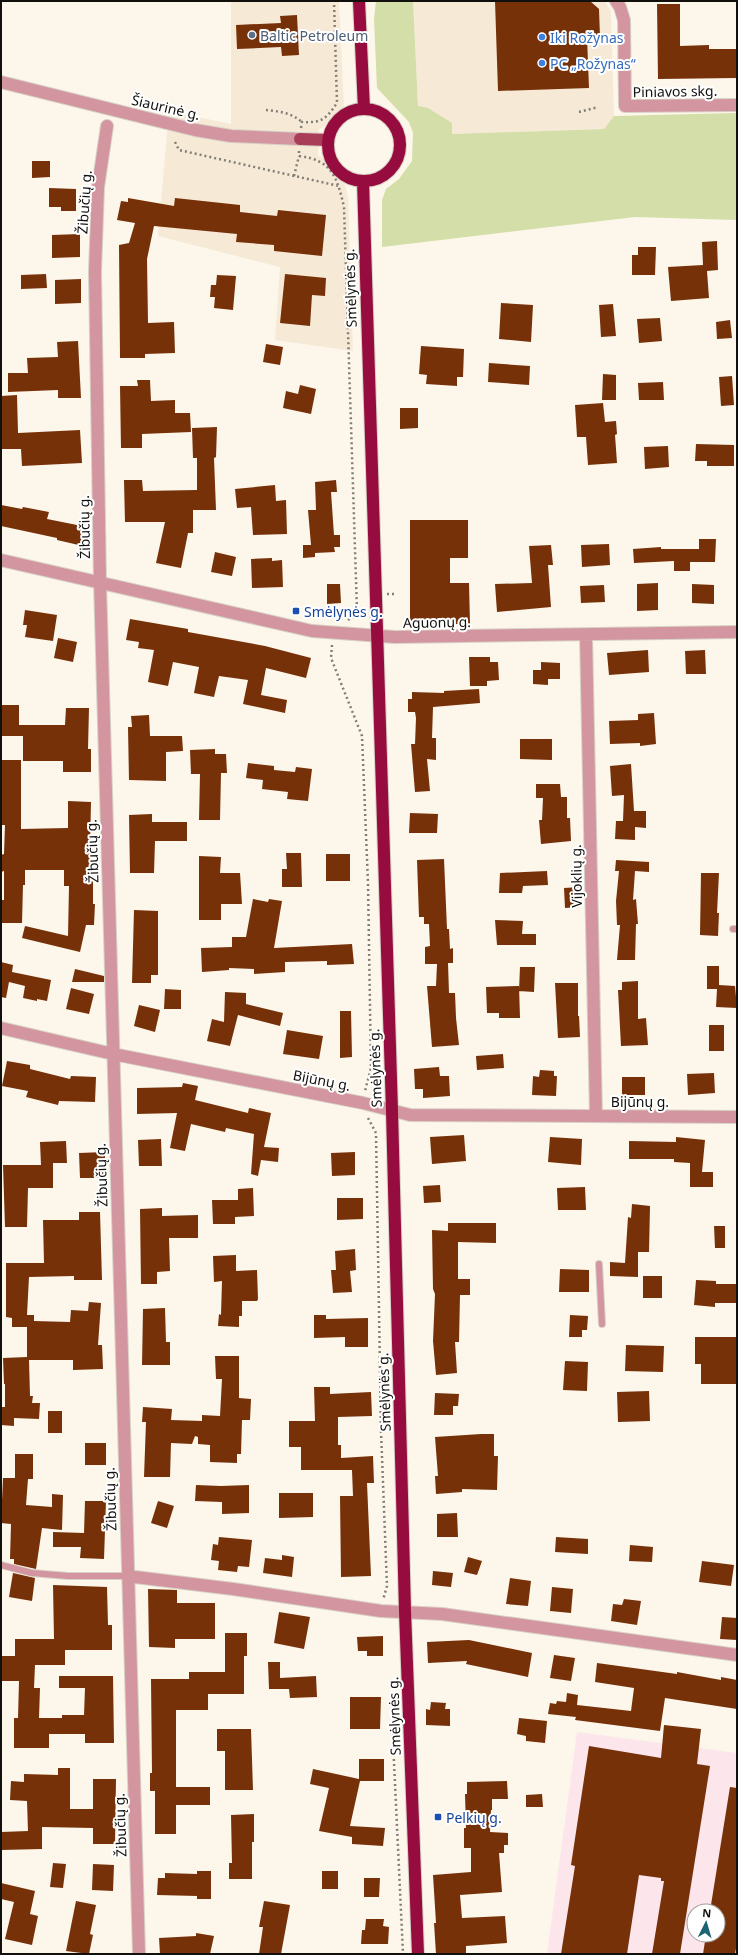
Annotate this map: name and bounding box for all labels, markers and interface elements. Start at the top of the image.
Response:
place label: Baltic Petroleum [260,26,368,45]
place label: Iki Rožynas [550,28,624,47]
marker: Baltic Petroleum [247,30,257,40]
marker: Iki Rožynas [537,32,547,42]
place label: PC „Rožynas“ [550,54,636,73]
marker: PC „Rožynas“ [537,58,547,68]
street label: Piniavos skg. [633,81,717,101]
street label: Šiaurinė g. [130,90,202,124]
street label: Žibučių g. [72,169,96,235]
street label: Smėlynės g. [339,248,361,328]
street label: Žibučių g. [74,495,94,559]
place label: Smėlynės g. [304,602,383,621]
marker: Smėlynės g. [291,606,301,616]
street label: Aguonų g. [403,612,471,632]
street label: Žibučių g. [81,819,103,883]
street label: Vijoklių g. [566,844,586,908]
street label: Smėlynės g. [364,1028,386,1108]
street label: Bijūnų g. [292,1065,352,1095]
street label: Bijūnų g. [611,1092,669,1111]
street label: Žibučių g. [90,1143,112,1207]
street label: Smėlynės g. [373,1352,395,1432]
street label: Žibučių g. [99,1467,121,1531]
street label: Smėlynės g. [383,1676,405,1756]
street label: Žibučių g. [109,1793,131,1857]
place label: Pelkių g. [446,1808,502,1827]
marker: Pelkių g. [433,1812,443,1822]
north arrow [686,1903,726,1943]
text: N [702,1905,712,1920]

